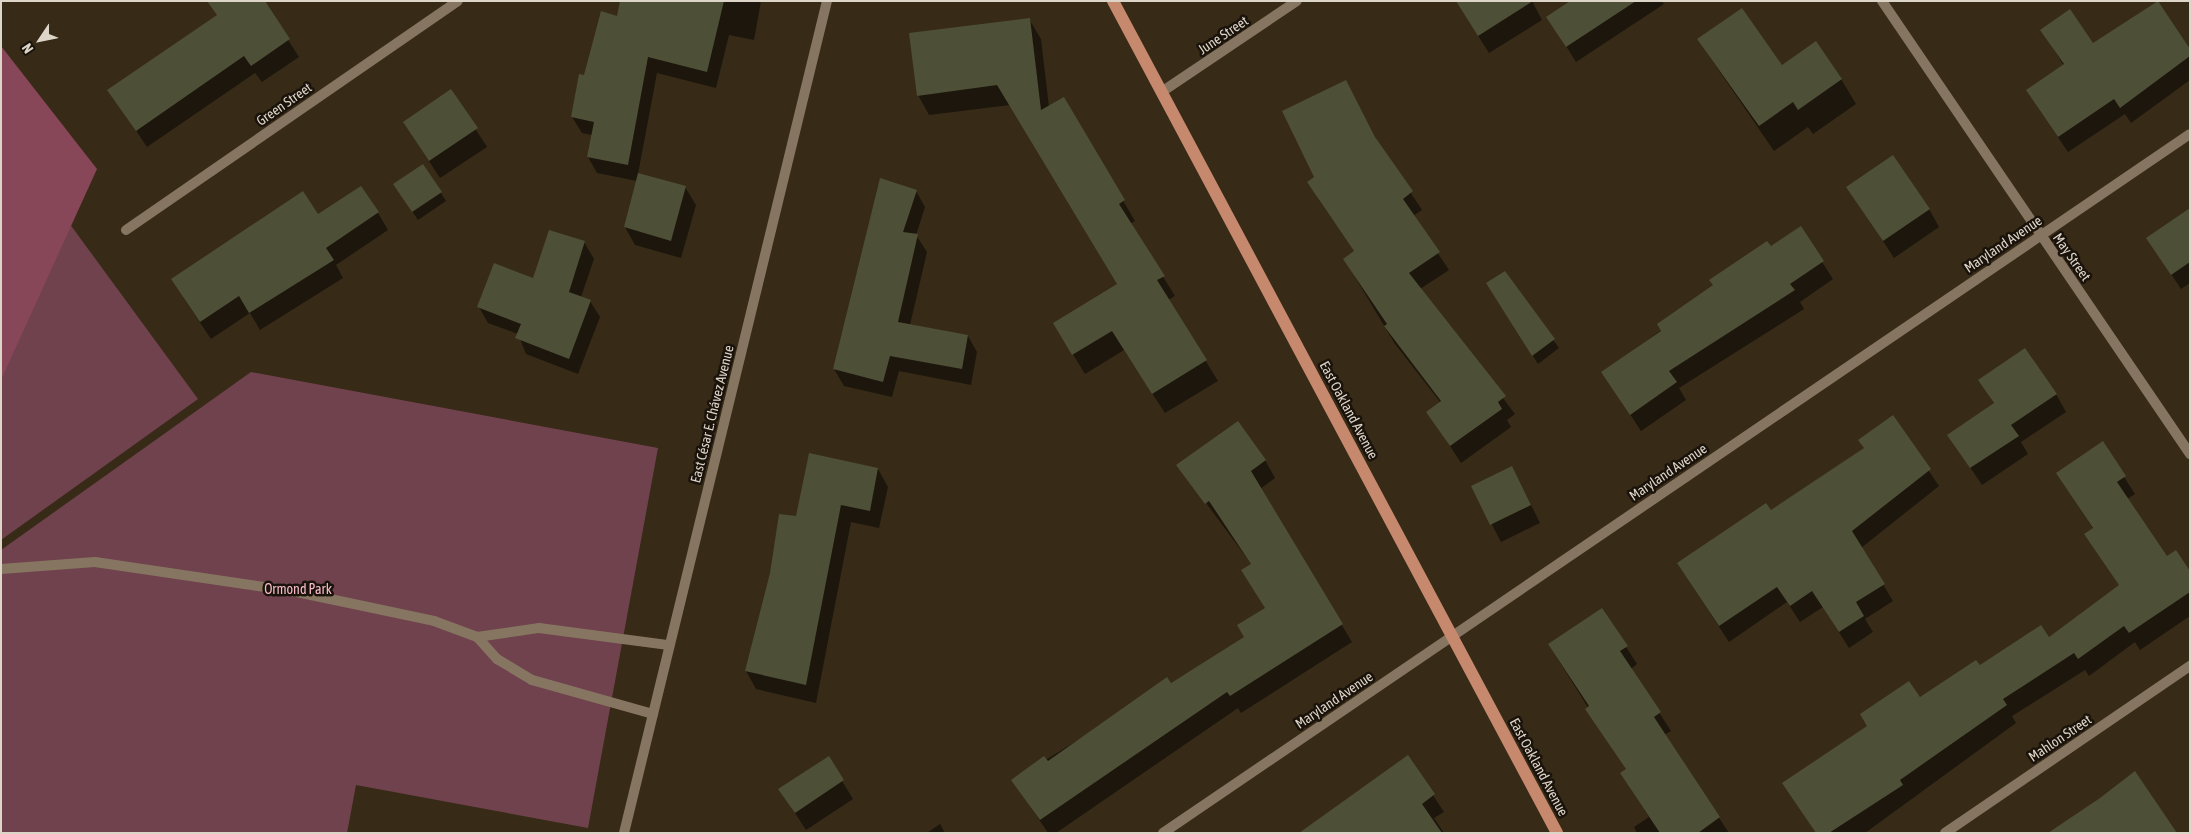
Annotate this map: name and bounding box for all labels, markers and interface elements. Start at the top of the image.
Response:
street label: June Street [1195,12,1251,58]
north arrow [15,15,65,65]
text: N [19,40,37,56]
street label: Green Street [253,79,315,129]
street label: Maryland Avenue [1961,212,2045,276]
street label: May Street [2050,230,2094,284]
street label: East César E. Chávez Avenue [687,343,737,485]
street label: East Oakland Avenue [1316,358,1382,462]
street label: Maryland Avenue [1626,440,1710,504]
park label: Ormond Park [264,581,332,597]
street label: Maryland Avenue [1292,668,1376,732]
street label: Mahlon Street [2025,711,2095,765]
street label: East Oakland Avenue [1506,715,1572,819]

